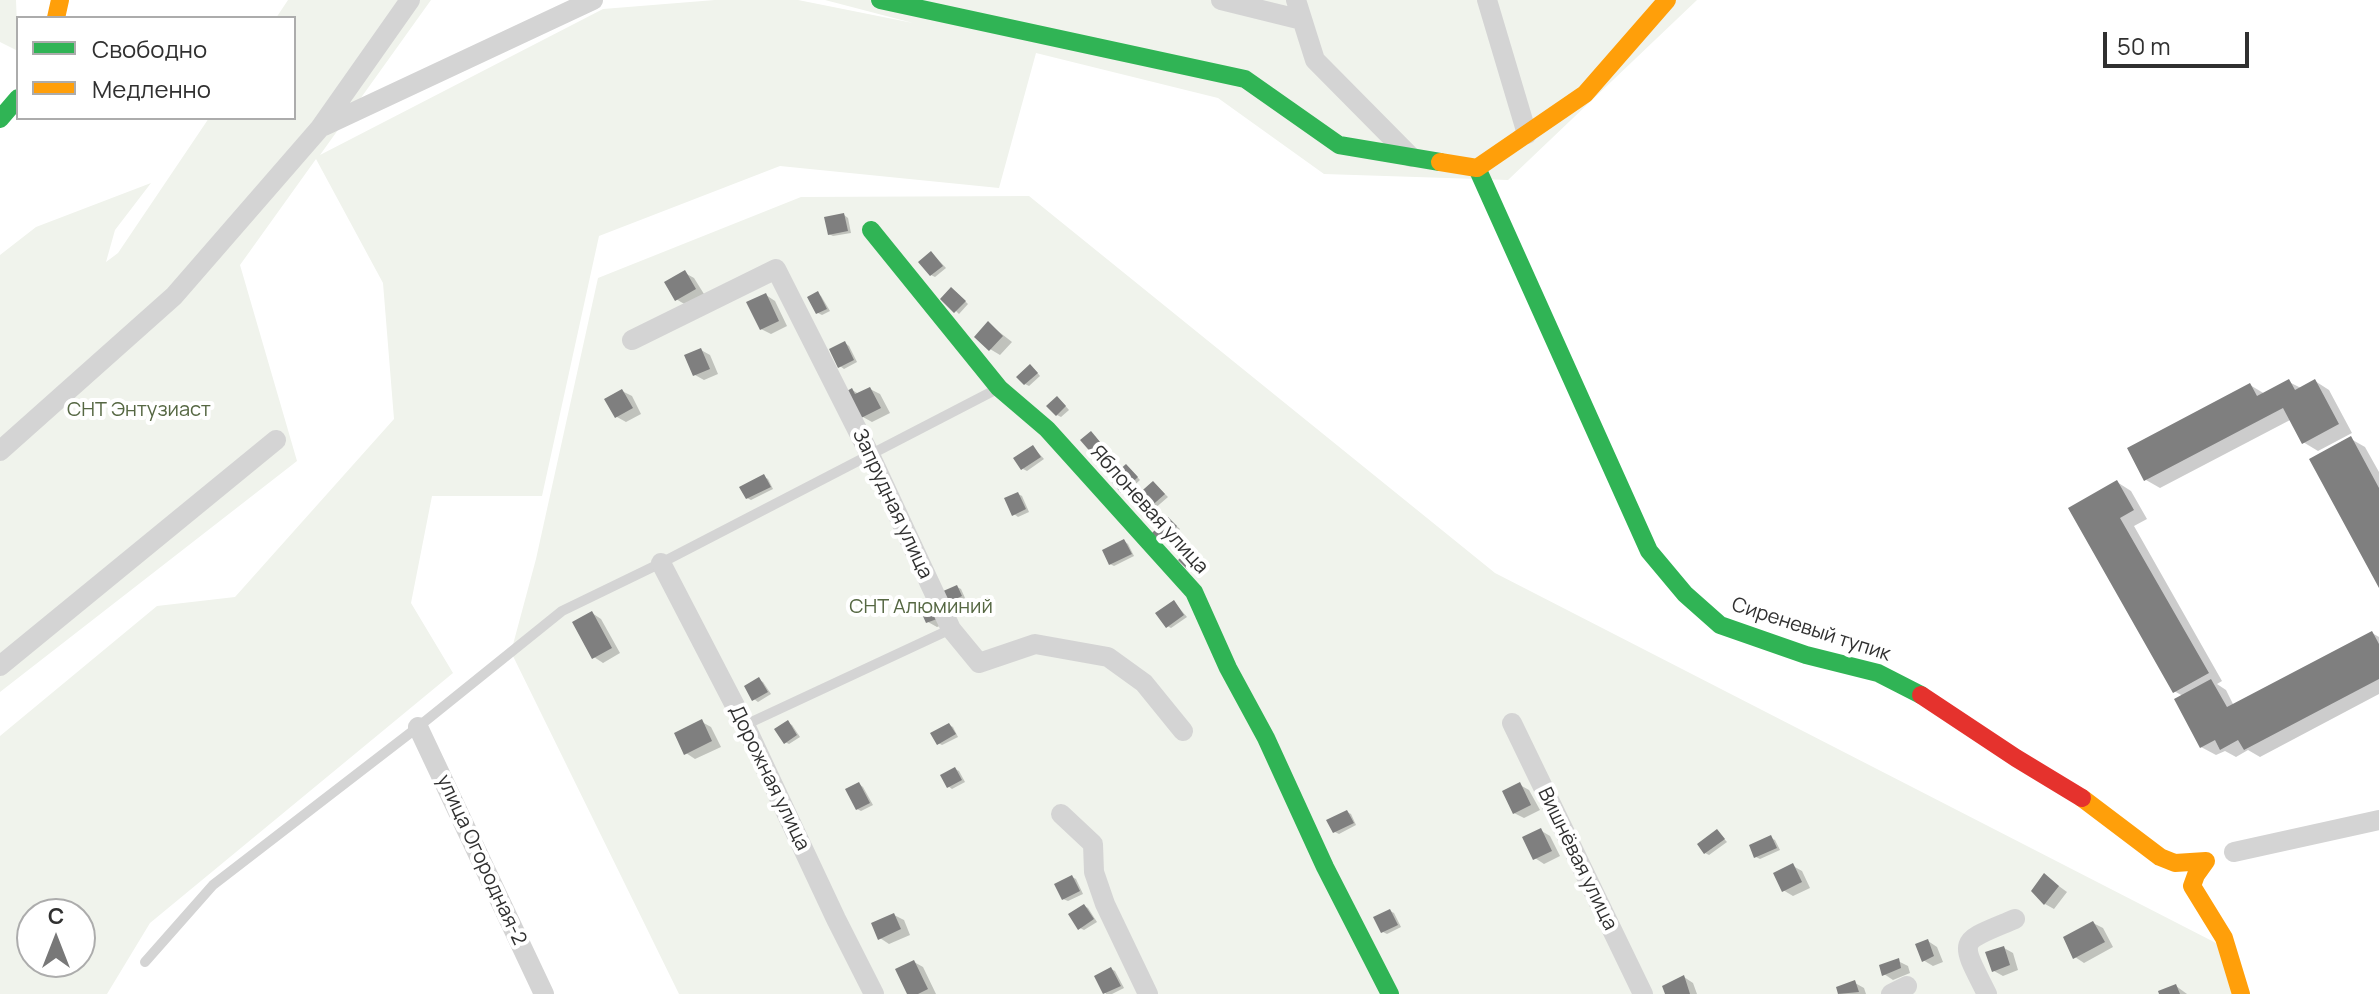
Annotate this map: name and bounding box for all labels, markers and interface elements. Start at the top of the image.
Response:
legend [16,16,296,120]
scale bar [2107,16,2253,66]
text: 50 m [2117,29,2171,62]
text: Свободно [92,32,207,65]
text: Медленно [92,72,211,105]
park label: СНТ Энтузиаст [67,398,211,422]
street label: Запрудная улица [847,425,937,583]
street label: Яблоневая улица [1085,441,1213,579]
street label: Сиреневый тупик [1729,593,1893,667]
park label: СНТ Алюминий [849,595,993,619]
street label: Дорожная улица [723,702,815,854]
street label: улица Огородная-2 [431,771,531,949]
street label: Вишнёвая улица [1532,784,1622,934]
north arrow [16,898,96,978]
text: С [48,901,64,931]

